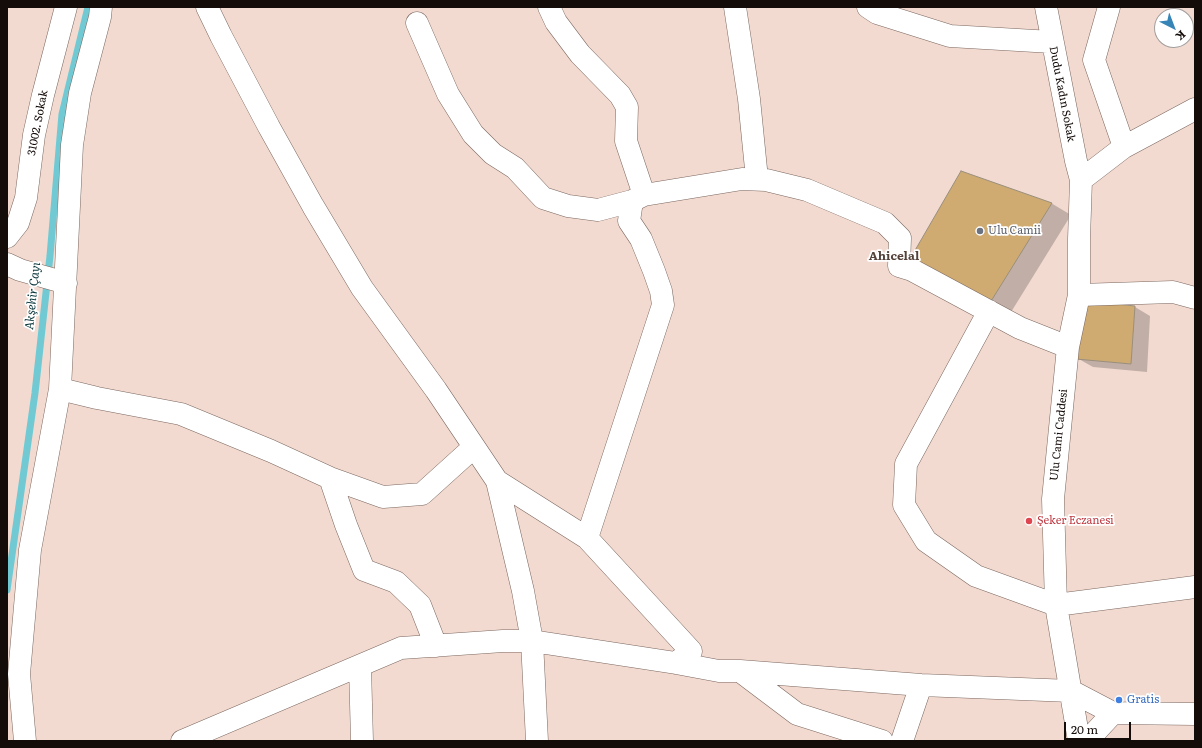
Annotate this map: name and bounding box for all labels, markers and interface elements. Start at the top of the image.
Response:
north arrow [1154,8,1194,48]
text: K [1173,27,1190,45]
street label: Dudu Kadın Sokak [1046,45,1078,143]
street label: 31002. Sokak [25,89,51,157]
place label: Ulu Camii [988,224,1041,238]
marker: Ulu Camii [975,226,985,236]
district label: Ahicelal [869,249,919,263]
water label: Akşehir Çayı [22,261,44,331]
street label: Ulu Cami Caddesi [1048,388,1070,482]
place label: Şeker Eczanesi [1037,514,1114,528]
marker: Şeker Eczanesi [1024,516,1034,526]
place label: Gratis [1127,693,1159,707]
marker: Gratis [1114,695,1124,705]
scale bar [1066,714,1133,740]
text: 20 m [1071,720,1098,738]

